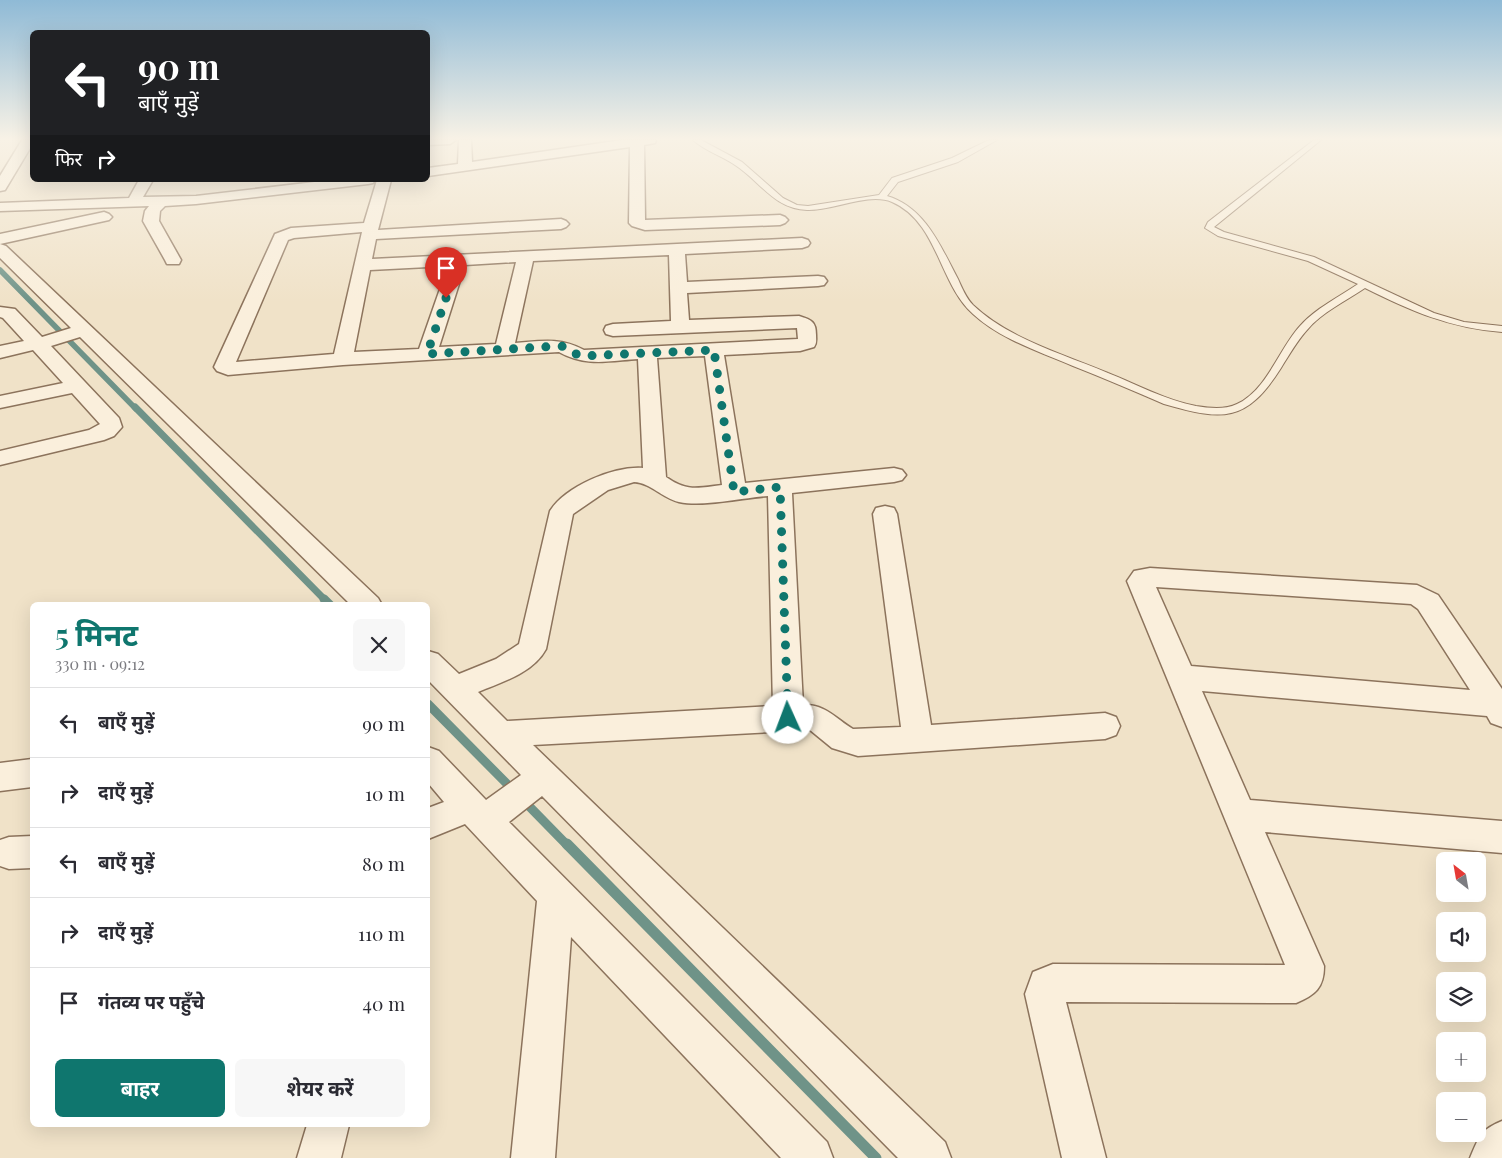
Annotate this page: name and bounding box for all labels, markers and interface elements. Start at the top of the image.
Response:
text: 90 m [138,42,220,89]
icon: left [55,50,120,115]
text: बाएँ मुड़ें [138,87,199,117]
text: फिर [55,145,82,171]
icon: right [92,145,120,173]
pin [425,247,467,298]
icon: arrive [432,254,460,282]
text: 5 मिनट [55,614,138,654]
button: close [353,619,405,671]
text: 330 m · 09:12 [55,653,145,674]
position arrow [761,691,813,743]
text: बाएँ मुड़ें [98,708,155,734]
icon: left [55,709,83,737]
text: 90 m [362,710,405,736]
text: दाएँ मुड़ें [98,778,153,804]
icon: right [55,779,83,807]
text: 10 m [365,780,405,806]
text: बाएँ मुड़ें [98,848,155,874]
icon: left [55,849,83,877]
text: 80 m [362,850,405,876]
north arrow [1436,852,1486,902]
map controls [1436,852,1486,1142]
button: sound [1436,912,1486,962]
text: दाएँ मुड़ें [98,918,153,944]
icon: right [55,919,83,947]
text: 110 m [358,920,405,946]
button: layers [1436,972,1486,1022]
text: गंतव्य पर पहुँचे [98,988,205,1014]
icon: arrive [55,989,83,1017]
text: 40 m [363,990,405,1016]
button: + [1436,1032,1486,1082]
button: बाहर [55,1059,225,1117]
button: शेयर करें [235,1059,405,1117]
button: − [1436,1092,1486,1142]

